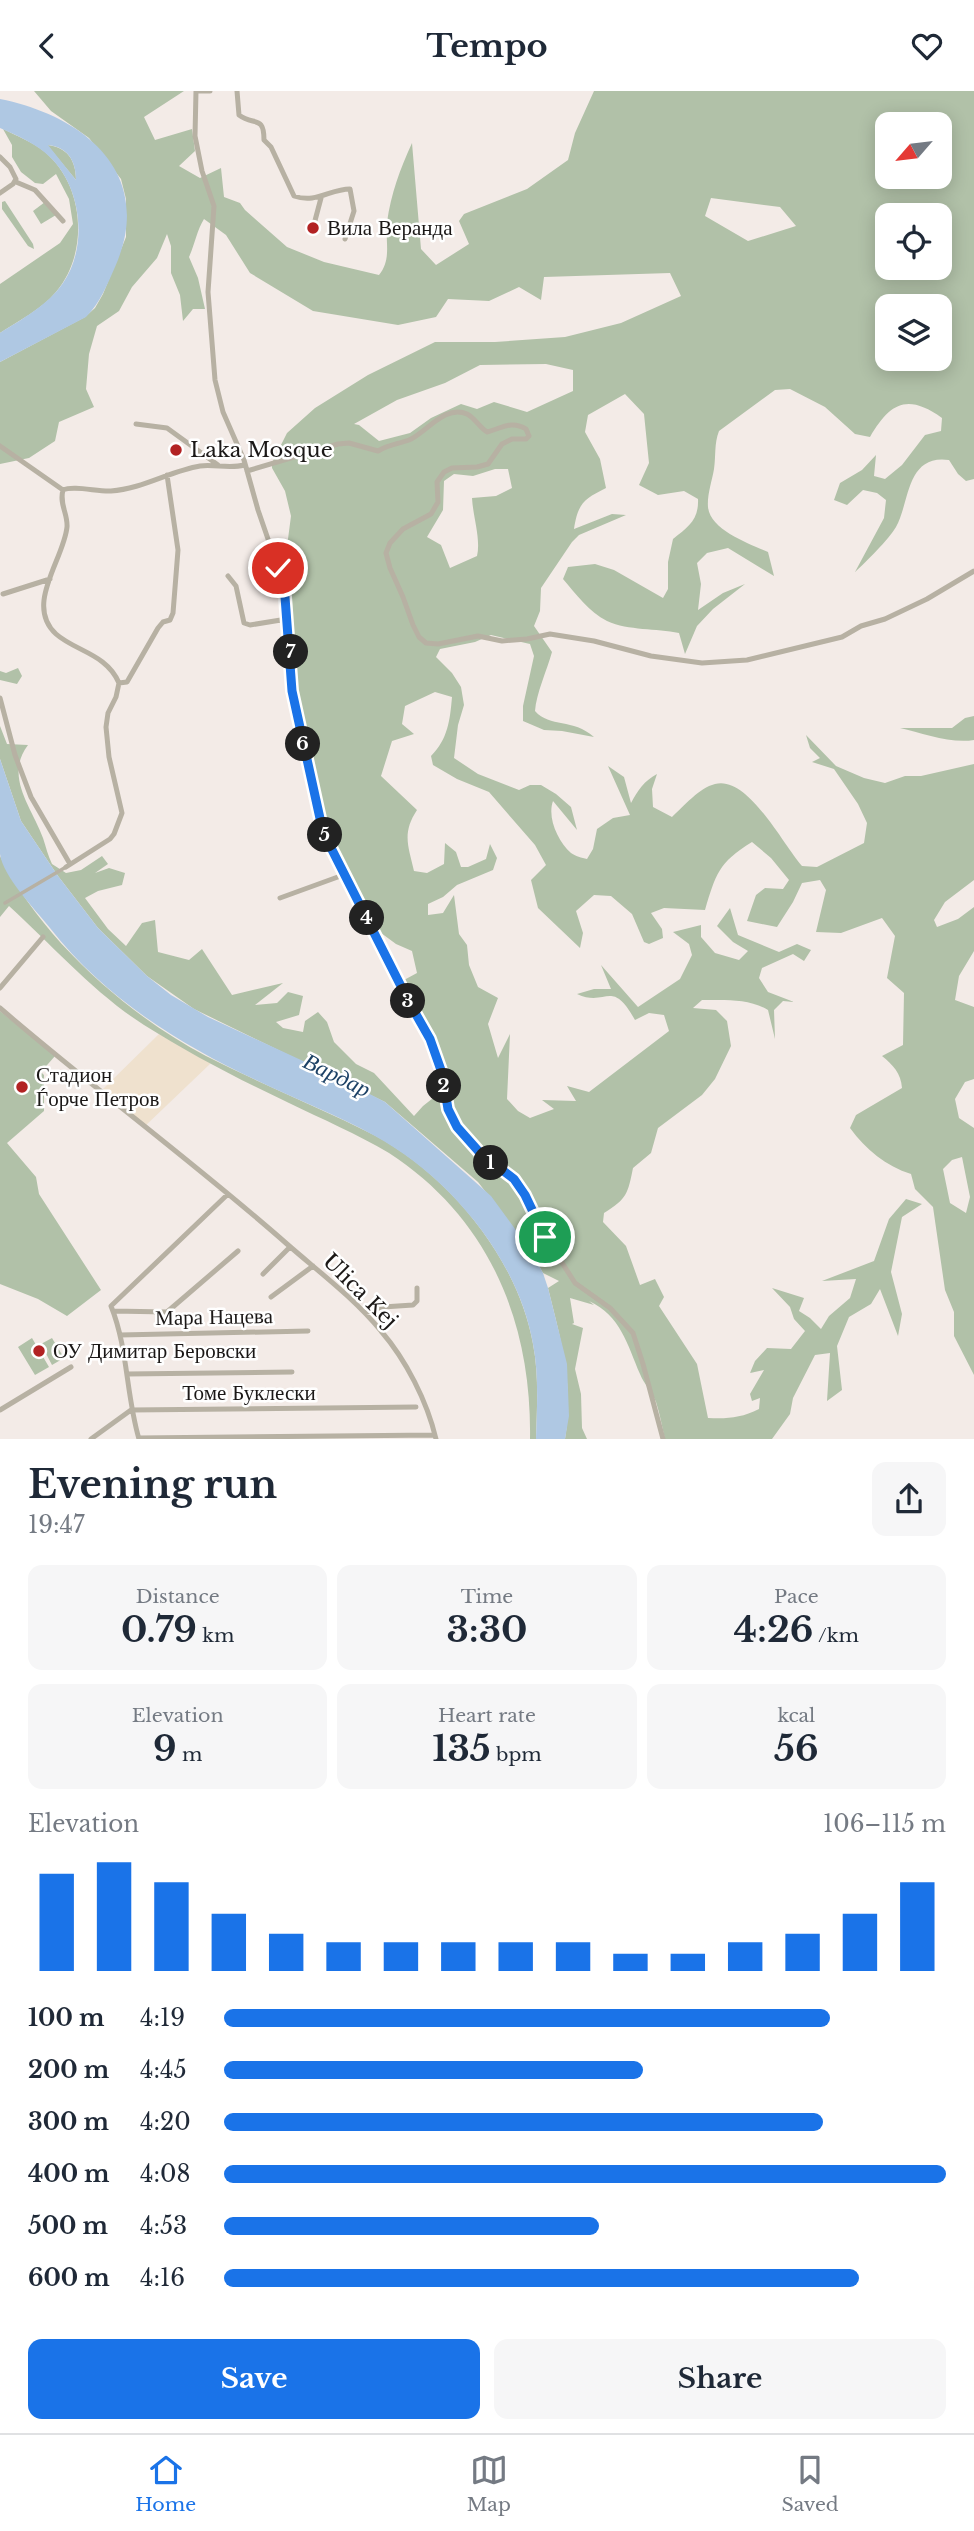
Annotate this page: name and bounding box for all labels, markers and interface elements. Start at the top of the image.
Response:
text: Tempo [426,26,548,66]
icon: back [28,27,66,65]
icon: heart [908,27,946,65]
north arrow [875,112,952,189]
map controls [875,112,952,371]
button: locate [875,203,952,280]
place label: Вила Веранда [327,215,453,241]
marker: Вила Веранда [305,220,321,236]
button: layers [875,294,952,371]
place label: Laka Mosque [190,437,333,463]
marker: Laka Mosque [168,442,184,458]
pin [248,538,308,598]
icon: check [259,549,297,587]
pin: 7 [274,635,308,669]
text: 7 [286,640,295,663]
pin: 6 [286,727,320,761]
text: 6 [296,732,309,755]
pin: 5 [308,817,342,853]
text: 5 [319,823,330,846]
pin: 4 [350,901,384,935]
text: 4 [360,906,373,929]
pin: 3 [390,983,426,1019]
text: 3 [401,989,414,1012]
water label: Вардар [299,1047,375,1103]
place label: Стадион Ѓорче Петров [36,1062,159,1112]
pin: 2 [426,1069,462,1103]
text: 2 [437,1074,450,1097]
marker: Стадион Ѓорче Петров [14,1079,30,1095]
pin: 1 [474,1145,508,1181]
text: 1 [486,1151,495,1174]
pin [515,1207,575,1267]
icon: arrive [526,1218,564,1256]
street label: Ulica Kej [317,1248,403,1334]
street label: Мара Нацева [155,1303,274,1331]
place label: ОУ Димитар Беровски [53,1338,256,1364]
marker: ОУ Димитар Беровски [31,1343,47,1359]
street label: Томе Буклески [182,1380,316,1406]
text: Evening run [28,1461,277,1508]
button: share [872,1462,946,1536]
text: 19:47 [28,1511,85,1539]
text: Distance [136,1585,220,1608]
text: Time [461,1585,513,1608]
text: Pace [774,1585,819,1608]
text: 0.79 [121,1608,197,1651]
text: 3:30 [447,1608,527,1651]
text: 4:26 [734,1608,813,1651]
text: km [197,1624,234,1647]
text: /km [813,1624,859,1647]
text: Elevation [132,1704,224,1727]
text: Heart rate [438,1704,536,1727]
text: kcal [777,1704,815,1727]
text: 9 [153,1727,177,1770]
text: 135 [432,1727,491,1770]
text: 56 [774,1727,819,1770]
text: m [177,1743,202,1766]
text: bpm [491,1743,542,1766]
text: Elevation [28,1810,139,1838]
text: 106–115 m [823,1810,946,1838]
text: 100 m [28,2004,104,2032]
text: 4:19 [140,2004,185,2032]
text: 200 m [28,2056,109,2084]
text: 4:45 [140,2056,187,2084]
text: 300 m [28,2108,109,2136]
text: 4:20 [140,2108,191,2136]
text: 400 m [28,2160,110,2188]
text: 4:08 [140,2160,190,2188]
text: 500 m [28,2212,108,2240]
text: 4:53 [140,2212,187,2240]
text: 600 m [28,2264,110,2292]
text: 4:16 [140,2264,185,2292]
button: Save [28,2339,480,2419]
button: Share [494,2339,946,2419]
tab: Home [135,2451,196,2516]
tab: Map [467,2451,511,2516]
tab: Saved [781,2451,839,2516]

